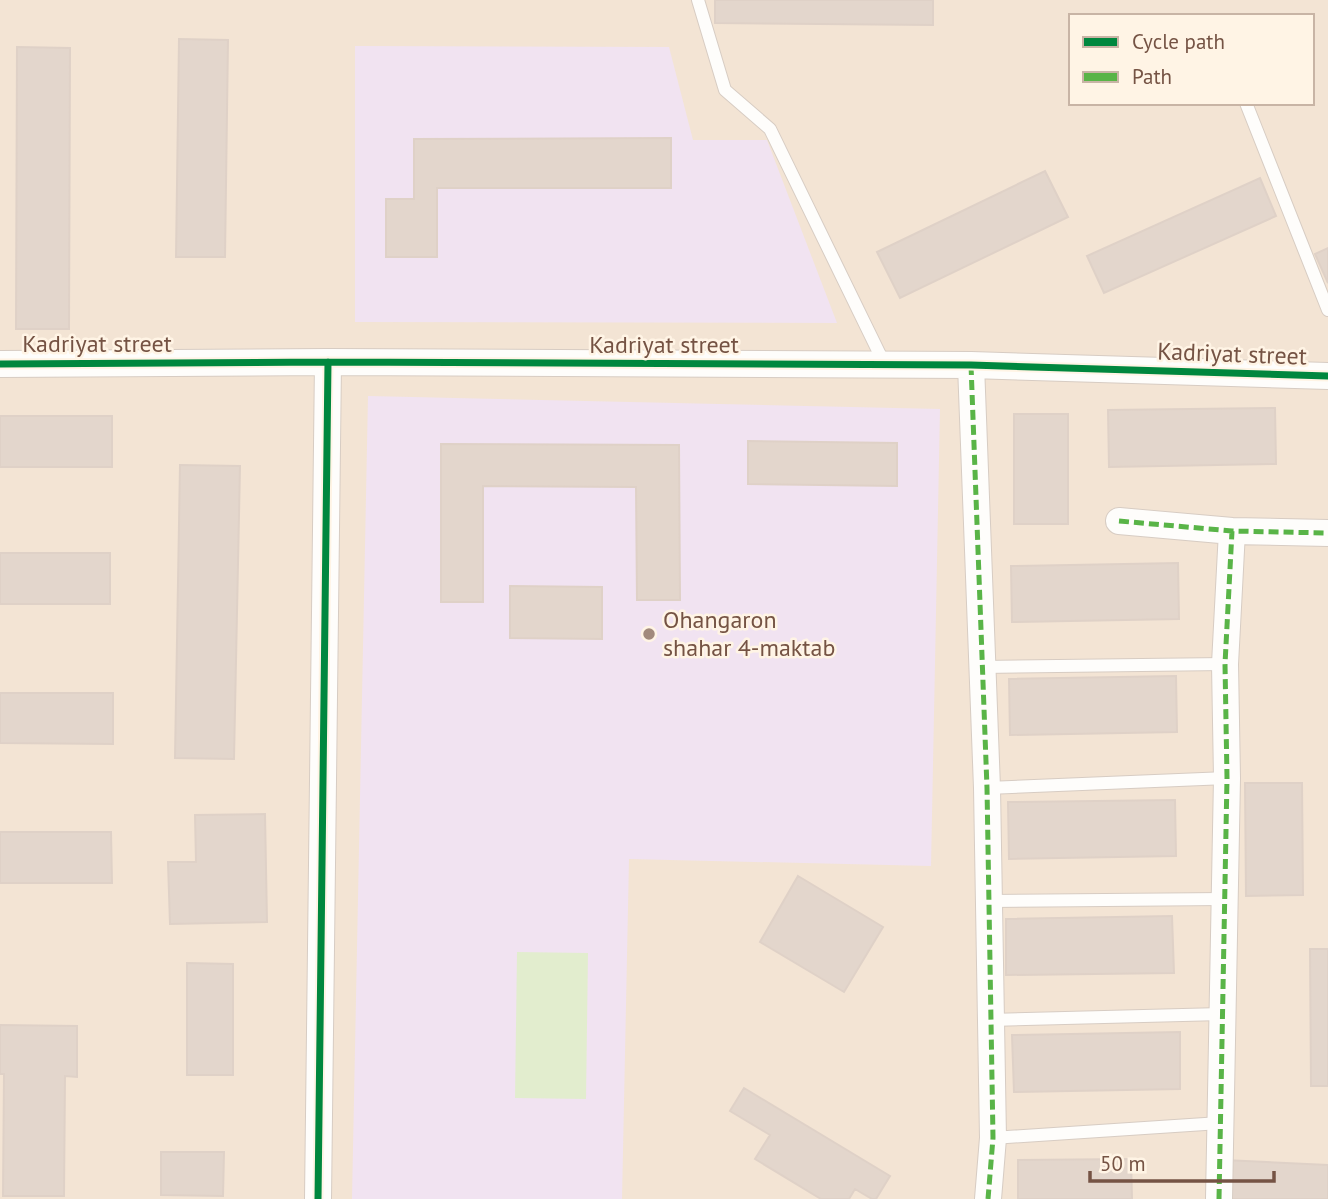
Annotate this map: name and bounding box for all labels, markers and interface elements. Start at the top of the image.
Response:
legend [1069,14,1314,105]
text: Cycle path [1132,28,1225,55]
text: Path [1132,63,1172,90]
street label: Kadriyat street [22,328,172,359]
street label: Kadriyat street [589,329,739,360]
street label: Kadriyat street [1157,335,1307,372]
place label: Ohangaron shahar 4-maktab [663,604,835,663]
marker: Ohangaron shahar 4-maktab [641,626,657,642]
scale bar [1090,1140,1274,1184]
text: 50 m [1100,1150,1146,1177]

